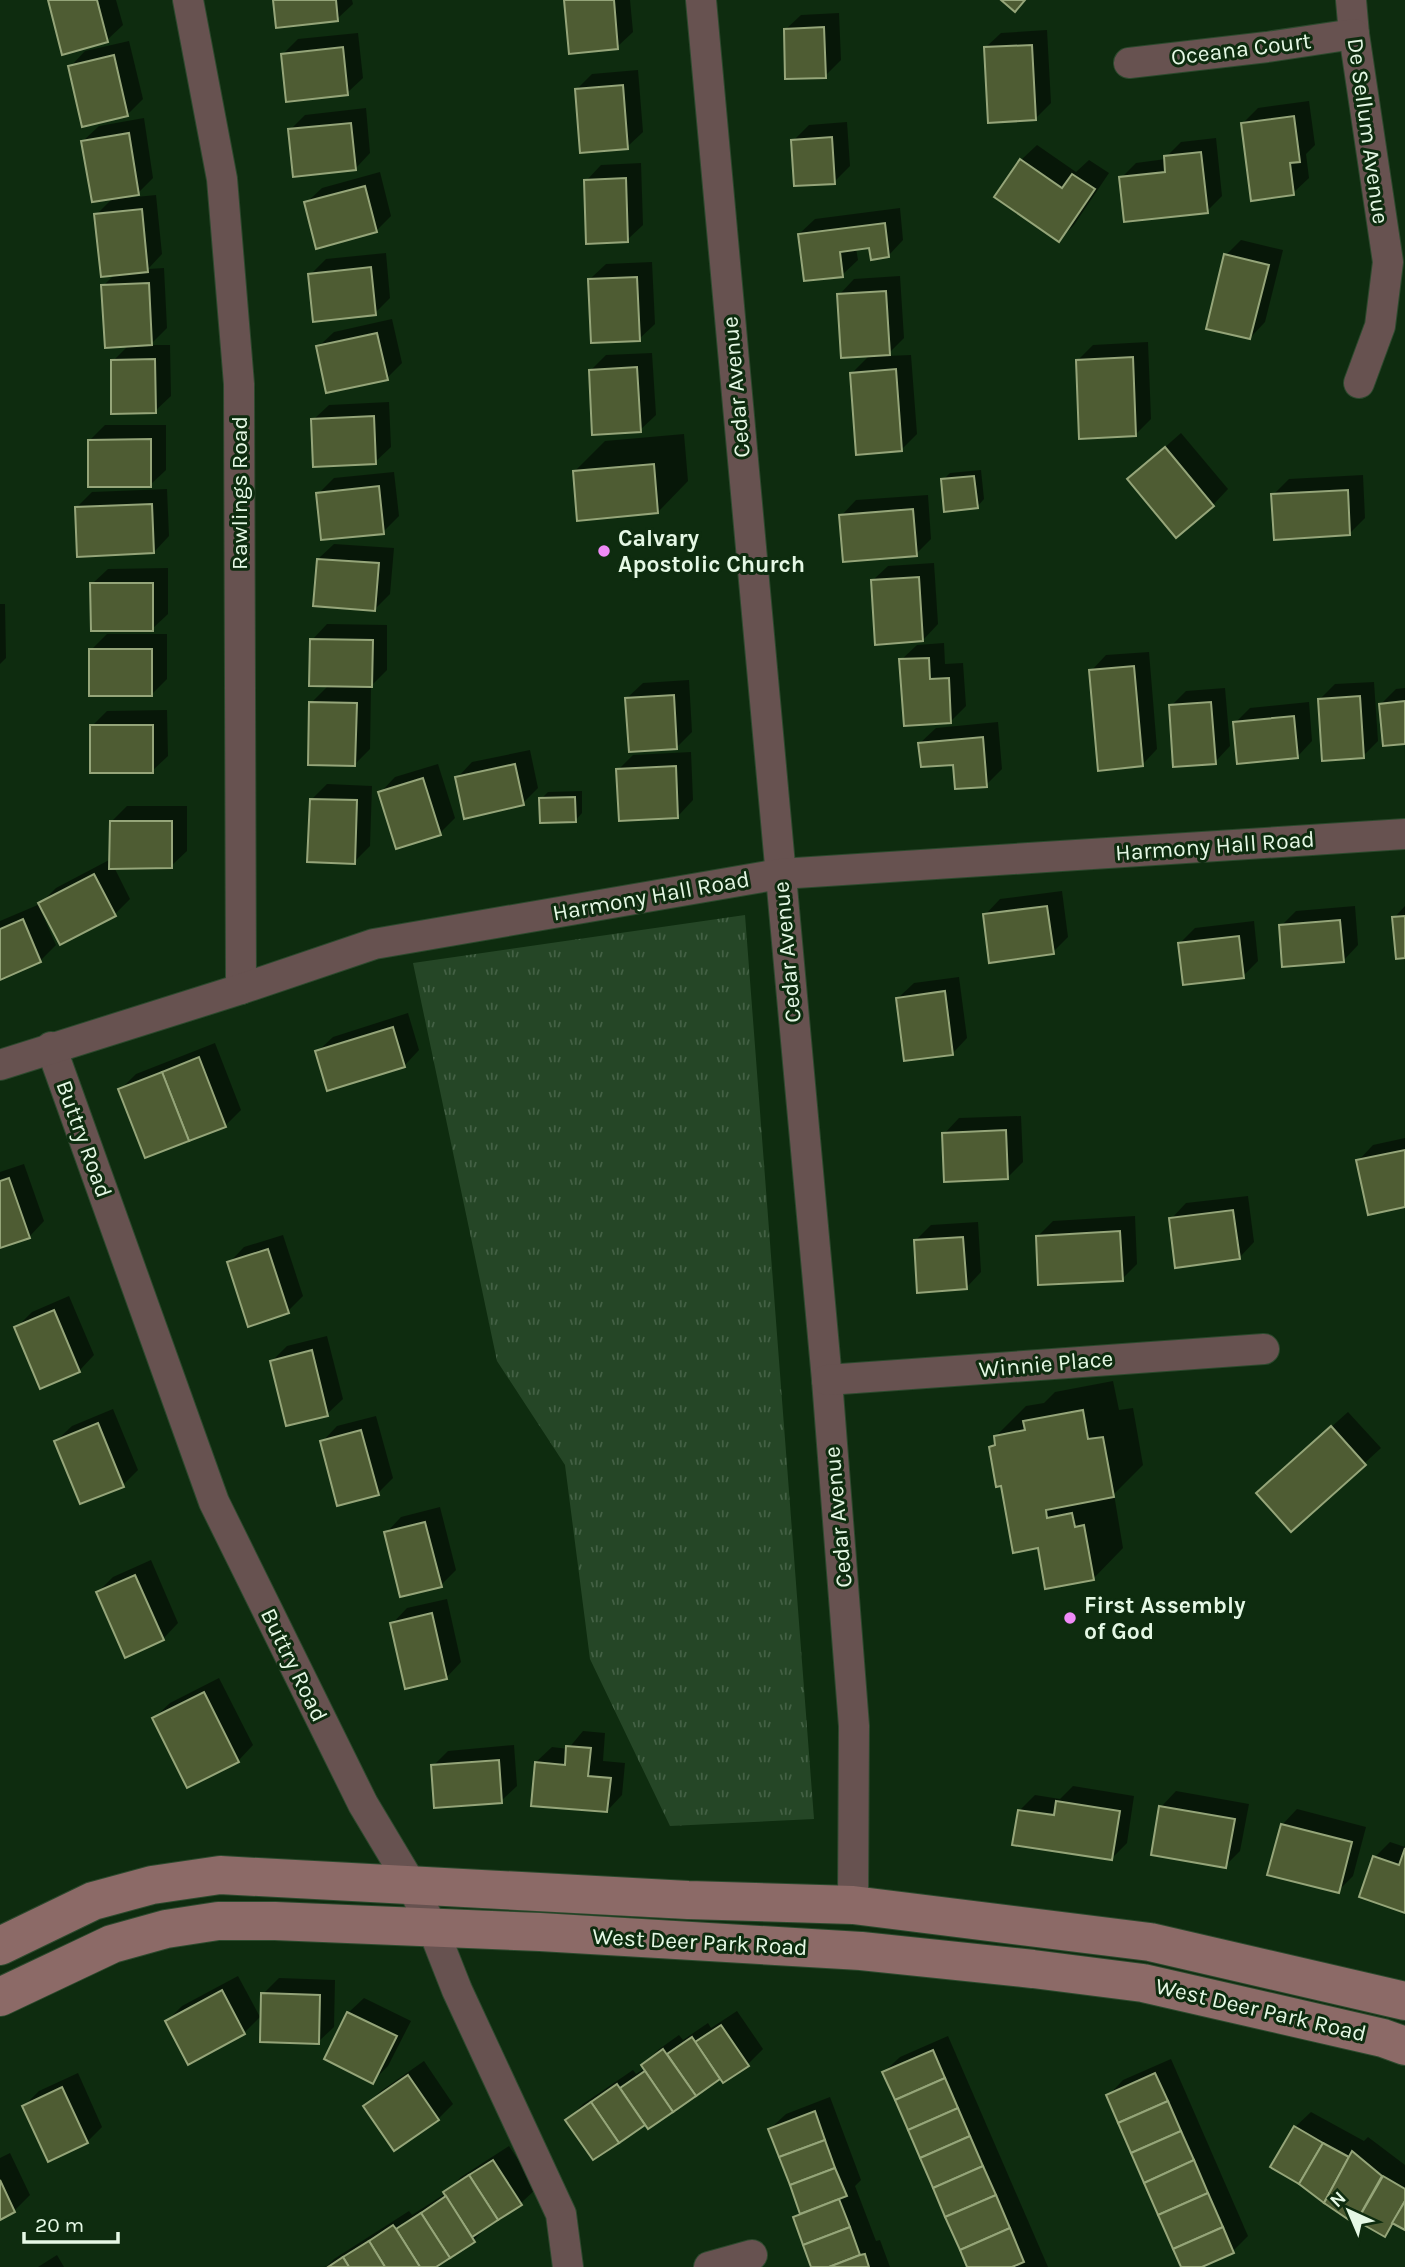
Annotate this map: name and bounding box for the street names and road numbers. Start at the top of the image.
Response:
street label: Oceana Court [1170,27,1313,71]
street label: De Sellum Avenue [1342,36,1394,226]
street label: Cedar Avenue [716,315,756,459]
street label: Rawlings Road [226,416,253,570]
street label: Harmony Hall Road [1114,826,1316,866]
street label: Harmony Hall Road [550,865,752,927]
street label: Cedar Avenue [767,880,807,1024]
street label: Buttry Road [50,1077,118,1201]
street label: Winnie Place [978,1345,1114,1383]
street label: Cedar Avenue [818,1445,858,1589]
street label: Buttry Road [255,1604,333,1726]
street label: West Deer Park Road [592,1923,808,1961]
street label: West Deer Park Road [1153,1973,1369,2047]

